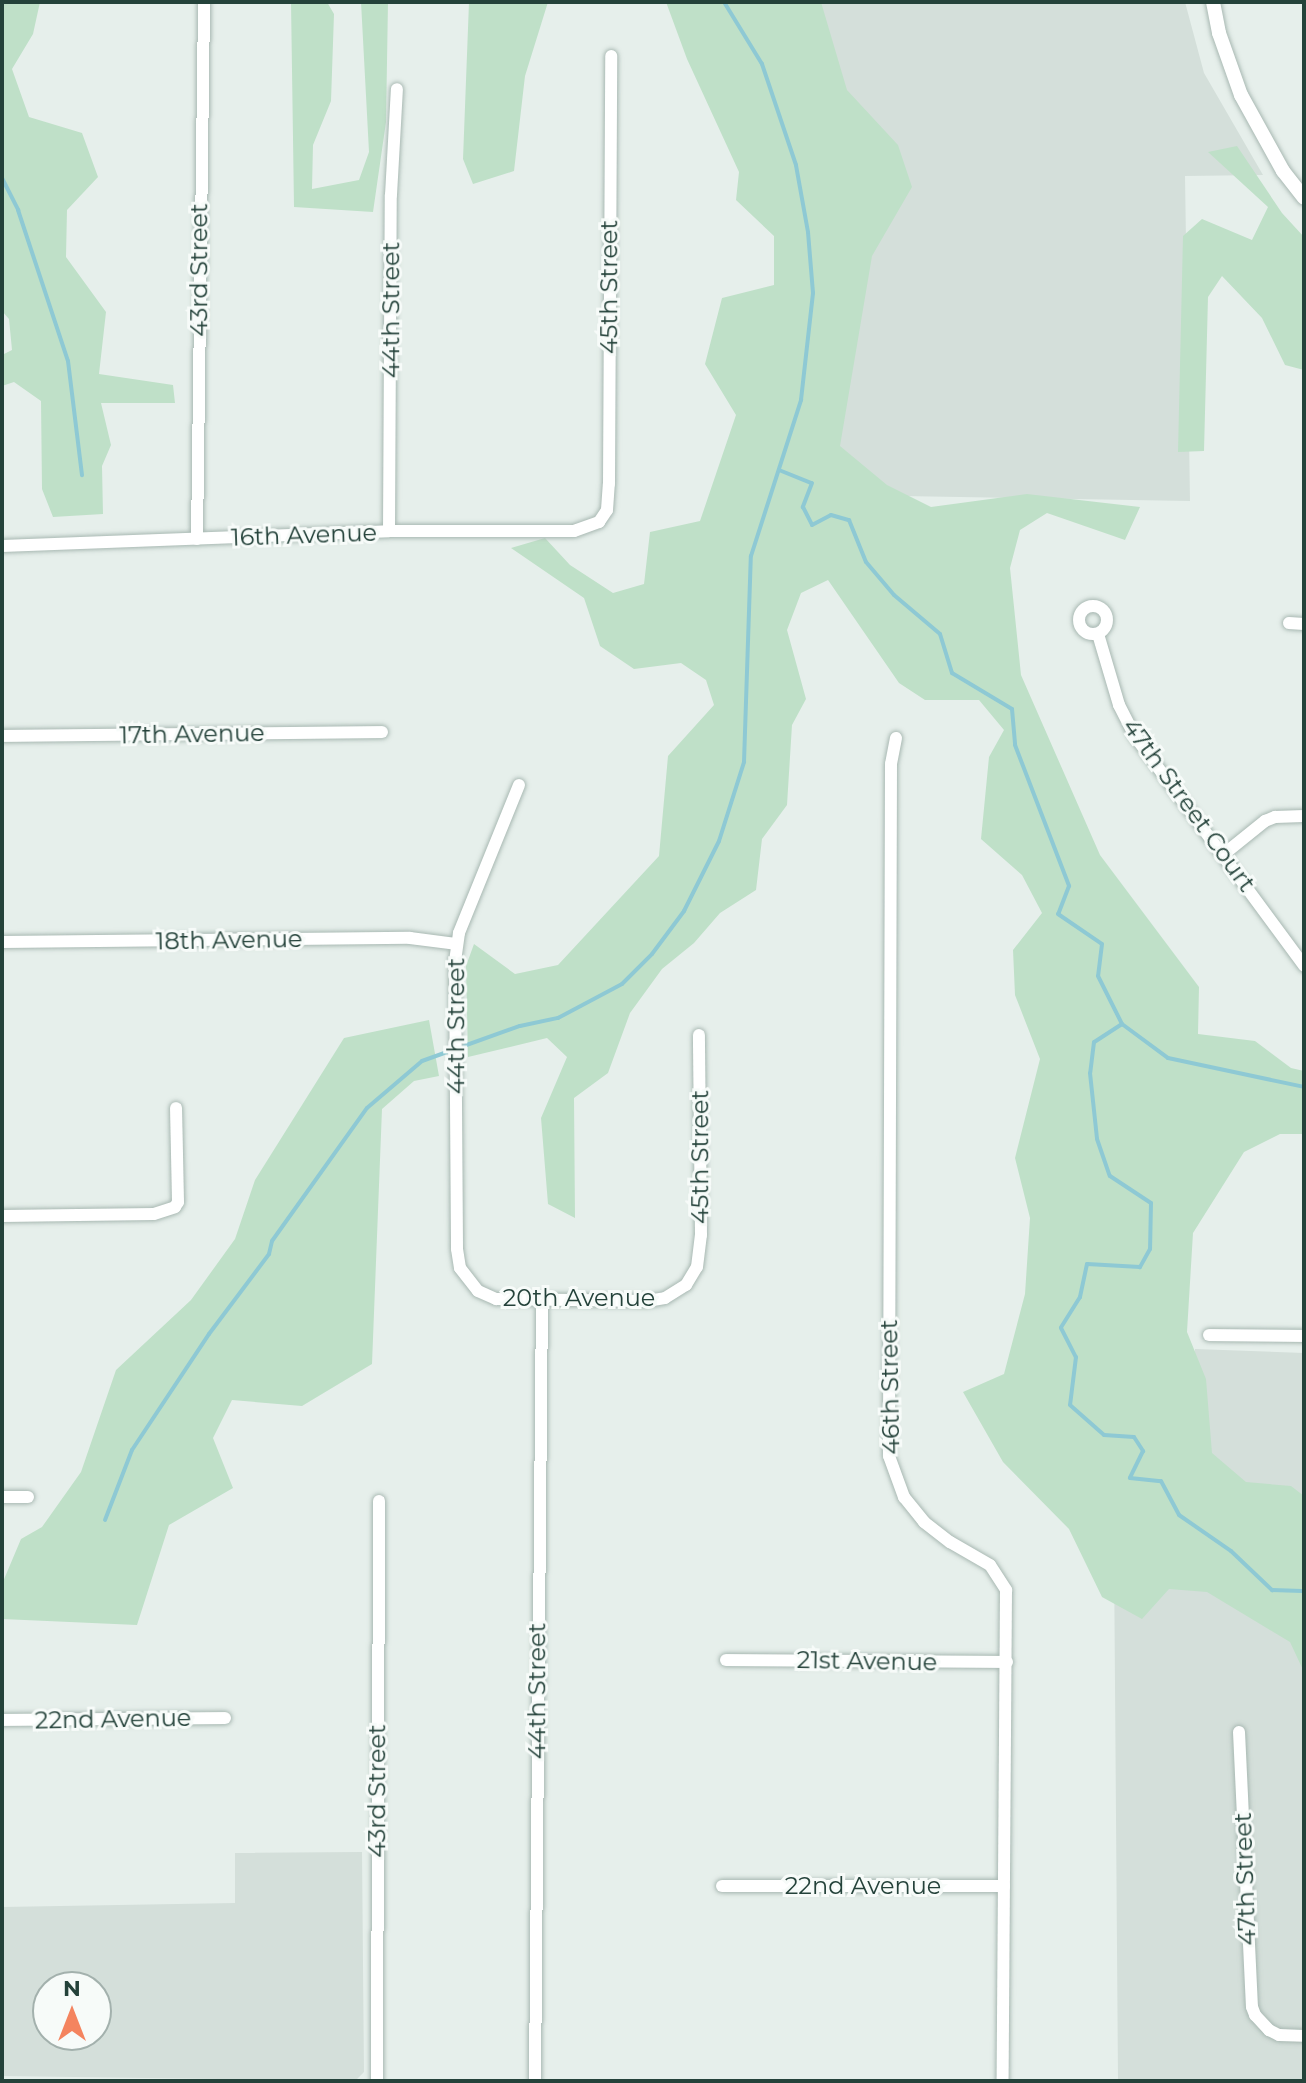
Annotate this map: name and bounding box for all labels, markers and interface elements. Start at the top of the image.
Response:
street label: 43rd Street [185,203,213,337]
street label: 45th Street [595,220,623,354]
street label: 44th Street [377,242,405,378]
street label: 16th Avenue [230,518,378,552]
street label: 47th Street Court [1117,713,1261,897]
street label: 17th Avenue [119,718,265,750]
street label: 18th Avenue [155,924,303,956]
street label: 44th Street [442,958,470,1094]
street label: 45th Street [686,1090,714,1224]
street label: 20th Avenue [503,1284,655,1312]
street label: 46th Street [874,1319,906,1455]
street label: 44th Street [523,1623,551,1759]
street label: 21st Avenue [796,1645,938,1677]
street label: 22nd Avenue [34,1703,192,1735]
street label: 43rd Street [363,1724,391,1858]
street label: 47th Street [1228,1812,1262,1946]
street label: 22nd Avenue [785,1872,941,1900]
north arrow [32,1971,112,2051]
text: N [63,1975,81,2002]

